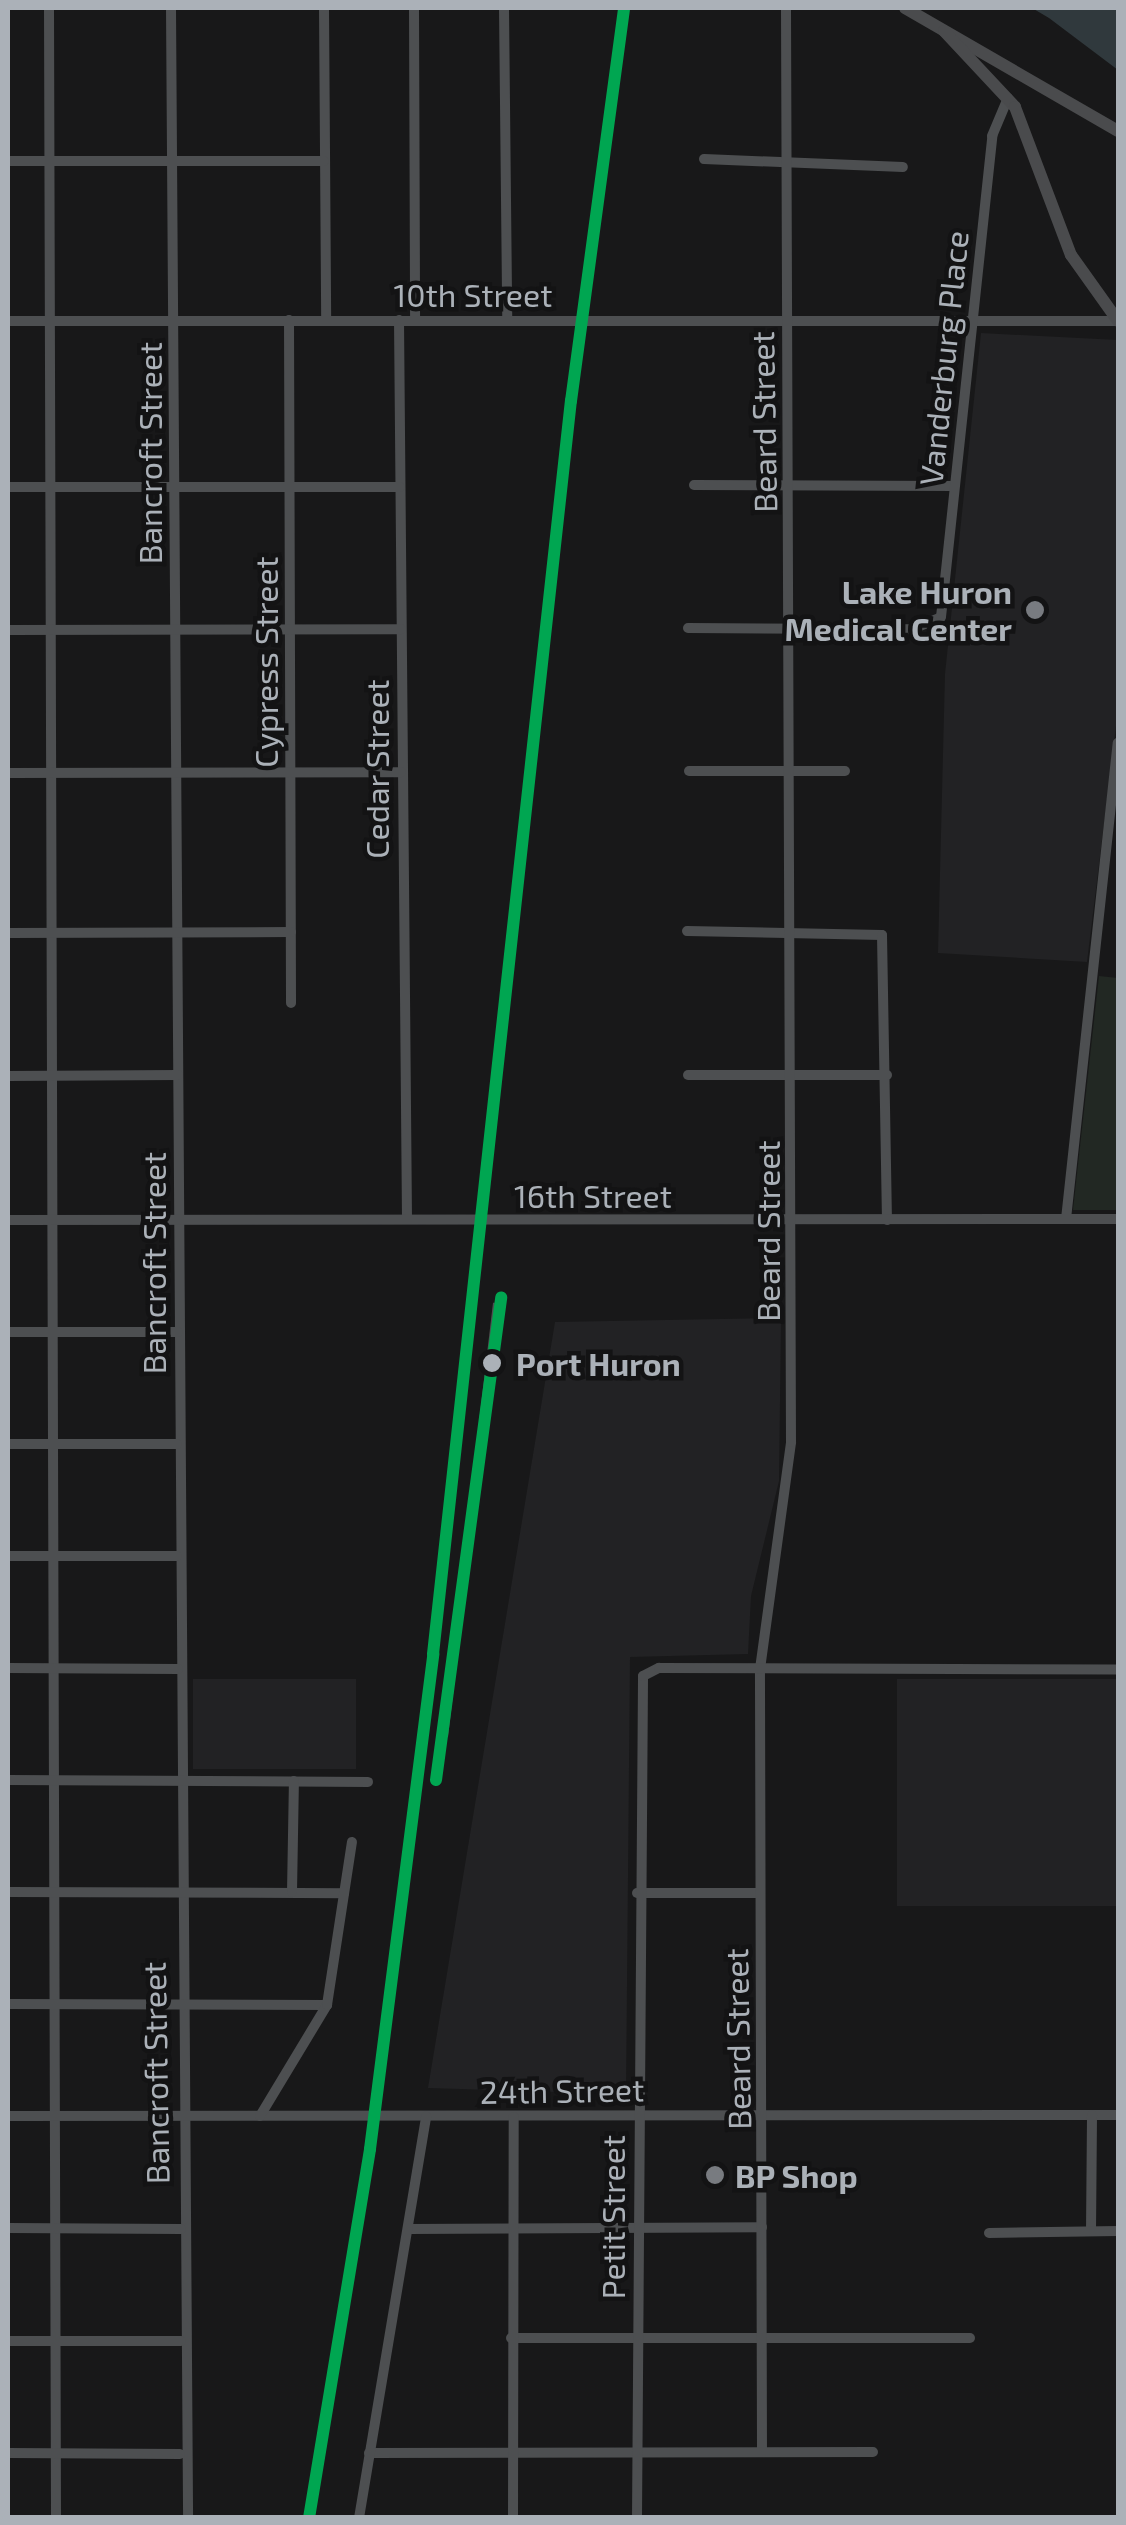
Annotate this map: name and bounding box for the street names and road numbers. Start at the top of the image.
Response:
street label: Vanderburg Place [911,229,975,487]
street label: 10th Street [394,275,552,313]
street label: Beard Street [742,331,784,513]
street label: Bancroft Street [130,342,168,564]
street label: Cypress Street [246,556,284,768]
street label: Cedar Street [357,679,395,859]
street label: Beard Street [748,1140,786,1322]
street label: Bancroft Street [134,1152,172,1374]
street label: 16th Street [514,1176,672,1214]
street label: Beard Street [716,1948,758,2130]
street label: Bancroft Street [134,1961,176,2185]
street label: 24th Street [479,2069,645,2111]
street label: Petit Street [593,2135,631,2299]

